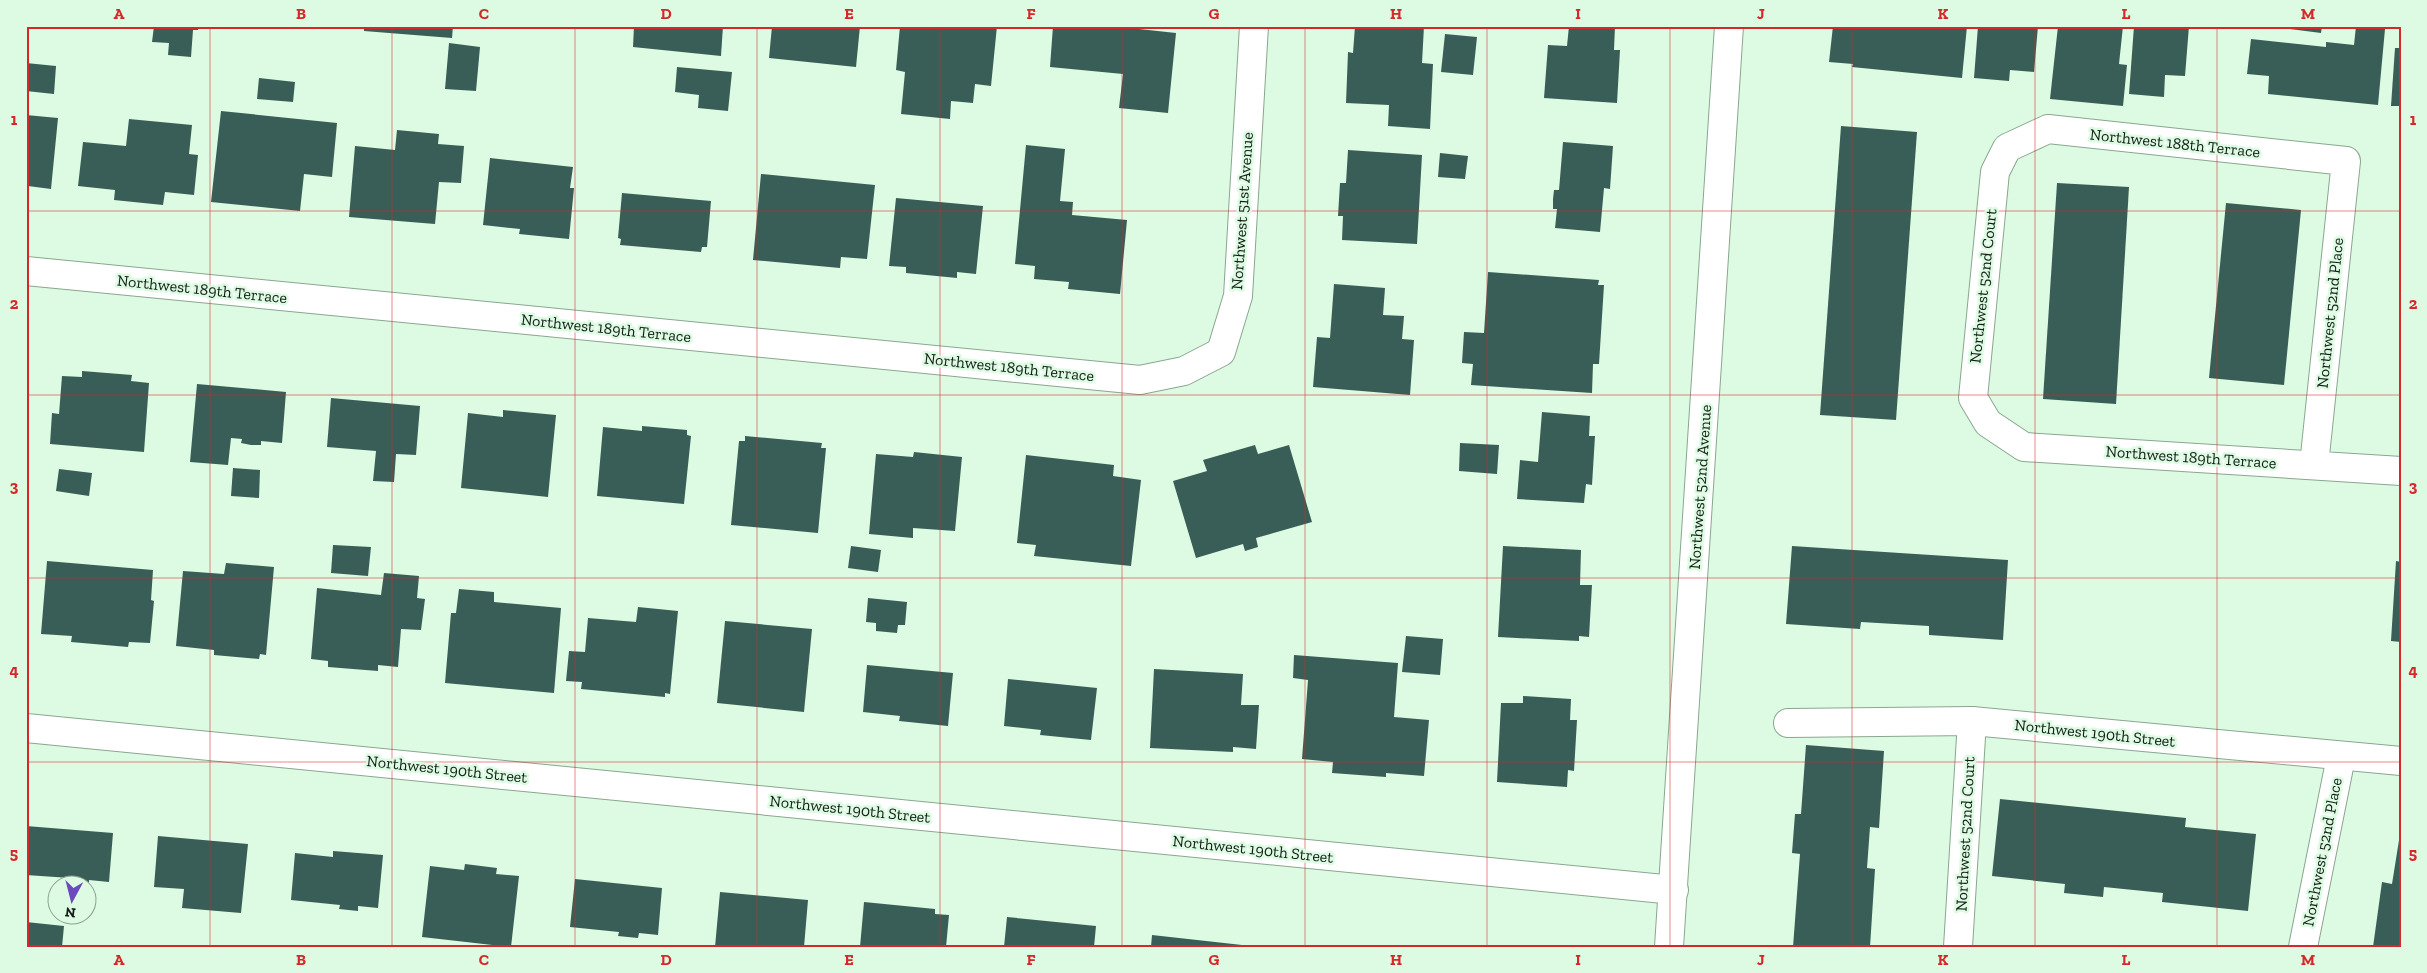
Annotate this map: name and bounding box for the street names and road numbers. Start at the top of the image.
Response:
street label: Northwest 188th Terrace [2089,125,2261,161]
street label: Northwest 51st Avenue [1227,131,1257,291]
street label: Northwest 52nd Court [1965,208,2001,364]
street label: Northwest 52nd Place [2313,237,2347,389]
street label: Northwest 189th Terrace [116,271,288,307]
street label: Northwest 189th Terrace [520,310,692,346]
street label: Northwest 189th Terrace [923,349,1095,385]
street label: Northwest 52nd Avenue [1685,404,1715,570]
street label: Northwest 189th Terrace [2105,442,2277,472]
street label: Northwest 190th Street [2014,715,2176,751]
street label: Northwest 190th Street [366,751,528,787]
street label: Northwest 52nd Court [1951,756,1979,912]
street label: Northwest 52nd Place [2298,776,2346,928]
street label: Northwest 190th Street [769,791,931,827]
street label: Northwest 190th Street [1172,831,1334,867]

